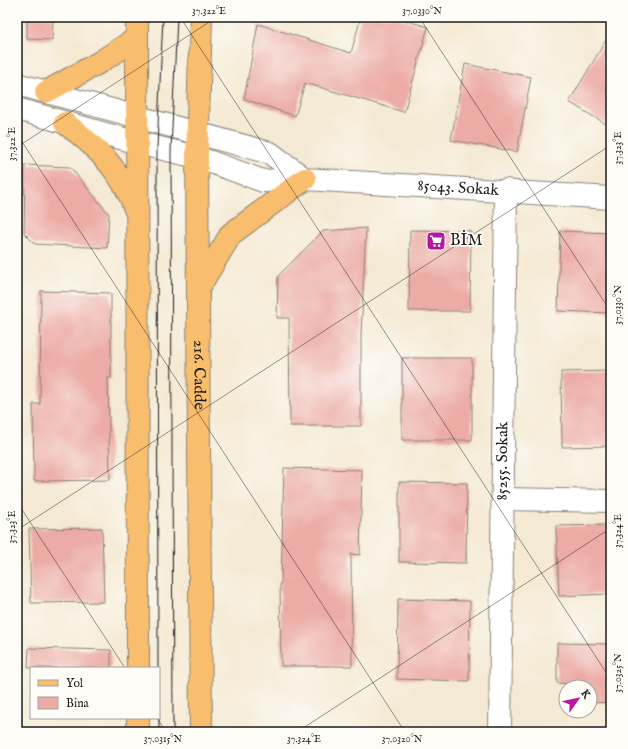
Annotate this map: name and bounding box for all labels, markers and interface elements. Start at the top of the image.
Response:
text: 37.322°E [192,5,226,18]
text: 37.0330°N [402,5,442,18]
text: 37.322°E [6,127,19,161]
text: 37.323°E [612,132,625,164]
street label: 85043. Sokak [417,176,500,201]
place label: BİM [450,229,483,251]
supermarket icon: BİM [425,230,447,252]
text: 37.0330°N [612,285,625,325]
street label: 216. Cadde [188,340,209,410]
street label: 85255. Sokak [493,421,513,501]
text: 37.323°E [6,511,19,543]
text: 37.324°E [612,514,625,548]
text: 37.0325°N [612,653,625,693]
legend [30,667,160,719]
text: Yol [66,676,84,691]
north arrow [558,679,598,719]
text: K [578,687,594,702]
text: Bina [66,696,90,711]
text: 37.0315°N [144,733,183,746]
text: 37.324°E [287,733,321,746]
text: 37.0320°N [382,733,423,746]

